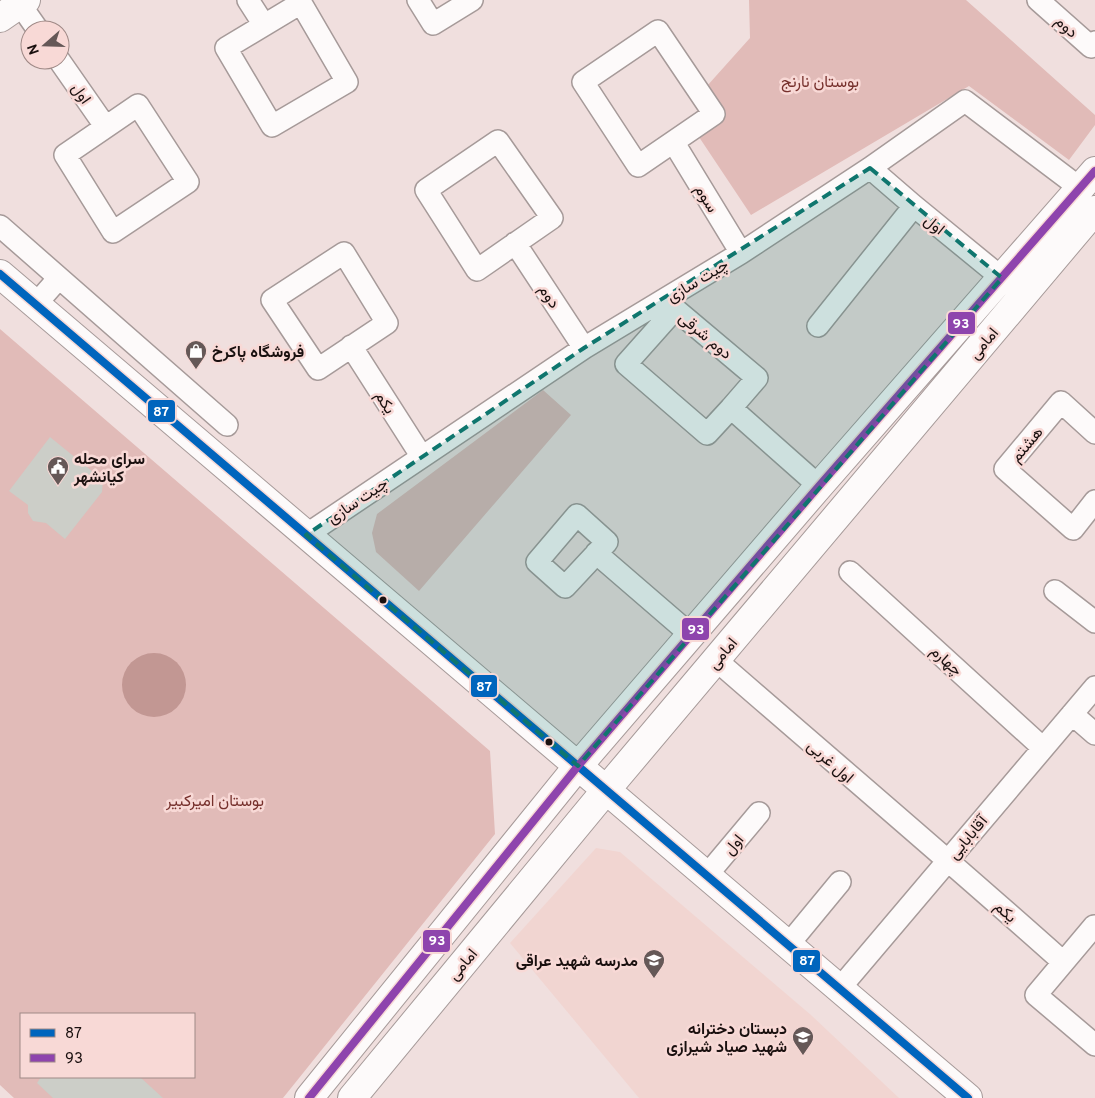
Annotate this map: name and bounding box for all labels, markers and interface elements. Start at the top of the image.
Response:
street label: دوم [1050,12,1081,43]
north arrow [20,20,70,70]
text: N [24,41,44,57]
park label: بوستان نارنج [781,73,859,93]
street label: اول [66,80,95,109]
street label: سوم [689,181,722,217]
street label: اول [919,211,948,240]
street label: چیت سازی [663,255,733,308]
street label: دوم [533,281,563,313]
street label: دوم شرقی [674,308,735,365]
line badge: 93 [947,311,976,335]
text: 93 [953,316,970,333]
street label: امامی [965,324,1004,364]
shop icon: فروشگاه پاکرخ [184,339,208,370]
place label: فروشگاه پاکرخ [212,343,304,363]
street label: یکم [370,388,399,418]
line badge: 87 [147,399,176,423]
text: 87 [153,404,169,421]
street label: هشتم [1007,423,1048,467]
place label: سرای محله کیانشهر [73,450,145,488]
public building icon: سرای محله کیانشهر [46,455,70,486]
street label: چیت سازی [324,474,392,529]
unlabelled marker [378,595,388,605]
line badge: 93 [681,617,710,641]
text: 93 [688,622,705,639]
street label: امامی [704,634,743,674]
street label: چهارم [925,642,966,681]
line badge: 87 [470,674,498,698]
text: 87 [476,679,492,696]
unlabelled marker [544,737,554,747]
street label: اول غربی [802,737,857,788]
park label: بوستان امیرکبیر [165,792,264,812]
street label: آقابابایی [944,811,993,864]
street label: اول [720,831,749,860]
street label: یکم [989,897,1020,928]
line badge: 93 [422,929,451,953]
text: 93 [429,933,446,950]
street label: امامی [444,945,483,985]
school or university icon: مدرسه شهید عراقی [642,948,666,979]
line badge: 87 [792,949,821,973]
place label: مدرسه شهید عراقی [516,952,638,972]
text: 87 [799,953,815,970]
legend [20,1013,195,1078]
place label: دبستان دخترانه شهید صیاد شیرازی [666,1020,787,1058]
text: 87 [65,1025,82,1044]
school or university icon: دبستان دخترانه شهید صیاد شیرازی [791,1025,815,1056]
text: 93 [65,1050,83,1069]

